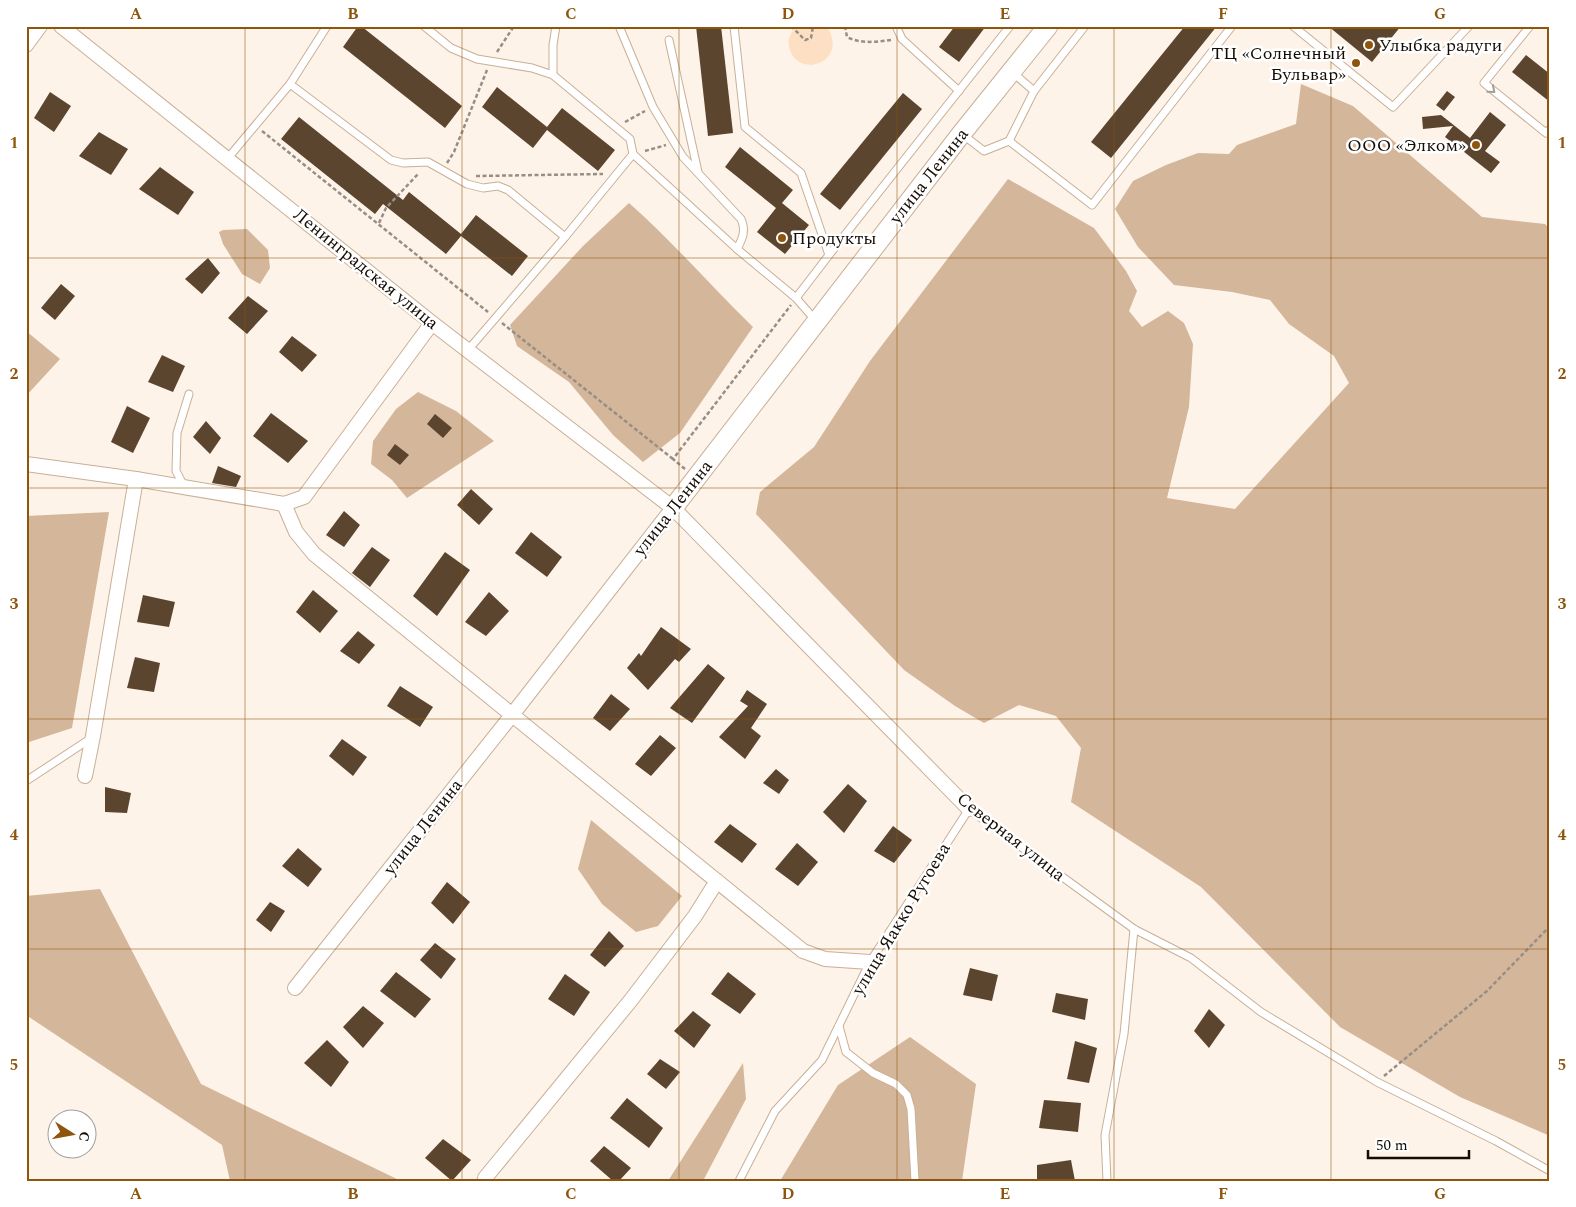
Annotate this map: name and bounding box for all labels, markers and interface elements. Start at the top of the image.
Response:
text: A [130,2,143,26]
text: B [347,2,359,26]
text: C [565,2,577,26]
text: D [782,2,795,26]
text: E [1000,2,1010,26]
text: F [1218,2,1228,26]
text: G [1434,2,1446,26]
place label: Улыбка радуги [1379,32,1502,59]
marker: Улыбка радуги [1363,39,1375,51]
place label: ТЦ «Солнечный Бульвар» [1211,40,1346,88]
marker: ТЦ «Солнечный Бульвар» [1350,57,1362,69]
one-way arrow [1486,84,1495,92]
street label: улица Ленина [882,122,975,231]
text: 1 [10,131,18,155]
text: 1 [1558,131,1566,155]
place label: ООО «Элком» [1347,132,1466,159]
marker: ООО «Элком» [1470,139,1482,151]
street label: Ленинградская улица [287,202,445,336]
place label: Продукты [792,225,877,252]
marker: Продукты [776,232,788,244]
text: 2 [10,362,19,386]
text: 2 [1558,362,1567,386]
street label: улица Ленина [626,454,719,563]
text: 3 [10,592,19,616]
text: 3 [1558,592,1567,616]
street label: улица Ленина [376,773,469,882]
street label: Северная улица [951,786,1071,888]
text: 4 [10,823,19,847]
text: 4 [1558,823,1567,847]
street label: улица Яакко Ругоева [844,837,957,1001]
text: 5 [10,1053,18,1077]
text: 5 [1558,1053,1566,1077]
north arrow [48,1110,98,1160]
scale bar [1368,1127,1470,1159]
text: С [73,1129,96,1143]
text: 50 m [1376,1134,1408,1157]
text: A [130,1182,143,1206]
text: B [347,1182,359,1206]
text: C [565,1182,577,1206]
text: D [782,1182,795,1206]
text: E [1000,1182,1010,1206]
text: F [1218,1182,1228,1206]
text: G [1434,1182,1446,1206]

